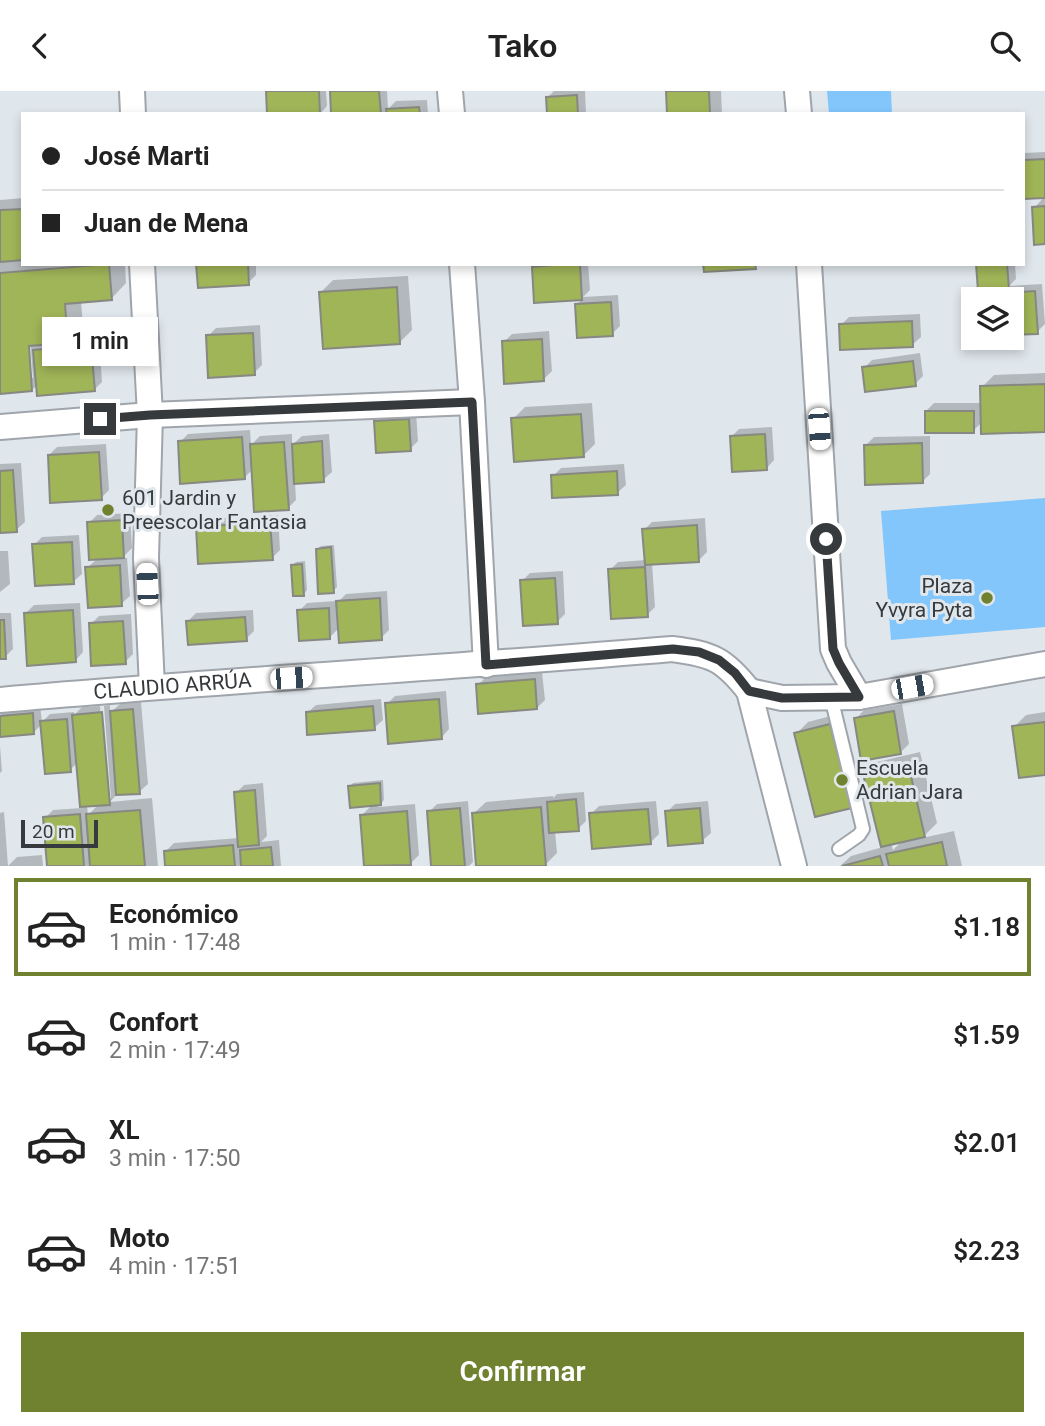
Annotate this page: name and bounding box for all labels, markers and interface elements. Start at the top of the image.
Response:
icon: back [21,27,59,65]
text: Tako [488,27,557,65]
icon: search [986,27,1024,65]
text: José Marti [84,141,210,171]
text: Juan de Mena [84,208,248,238]
map controls [961,287,1024,350]
button: layers [961,287,1024,350]
callout: 1 min [42,317,158,367]
text: 1 min [71,328,129,355]
route end [84,403,116,435]
car [808,407,831,451]
place label: 601 Jardin y Preescolar Fantasia [122,486,307,534]
marker: 601 Jardin y Preescolar Fantasia [100,502,116,518]
route start [810,523,842,555]
car [136,562,159,606]
place label: Plaza Yvyra Pyta [876,574,973,622]
marker: Plaza Yvyra Pyta [979,590,995,606]
car [270,666,313,690]
street label: CLAUDIO ARRÚA [93,668,252,704]
car [890,673,935,701]
place label: Escuela Adrian Jara [856,756,963,804]
marker: Escuela Adrian Jara [834,772,850,788]
scale bar [21,817,98,849]
text: 20 m [32,820,75,843]
icon: car [25,896,88,959]
text: Económico [109,899,238,929]
text: $1.18 [953,912,1020,942]
text: 1 min · 17:48 [109,929,241,956]
icon: car [25,1004,88,1067]
text: Confort [109,1007,198,1037]
text: $1.59 [953,1020,1020,1050]
text: 2 min · 17:49 [109,1037,241,1064]
icon: car [25,1112,88,1175]
text: XL [109,1115,140,1145]
text: $2.01 [953,1128,1020,1158]
text: 3 min · 17:50 [109,1145,241,1172]
icon: car [25,1220,88,1283]
text: Moto [109,1223,170,1253]
text: $2.23 [953,1236,1020,1266]
text: 4 min · 17:51 [109,1253,241,1280]
button: Confirmar [21,1332,1024,1412]

